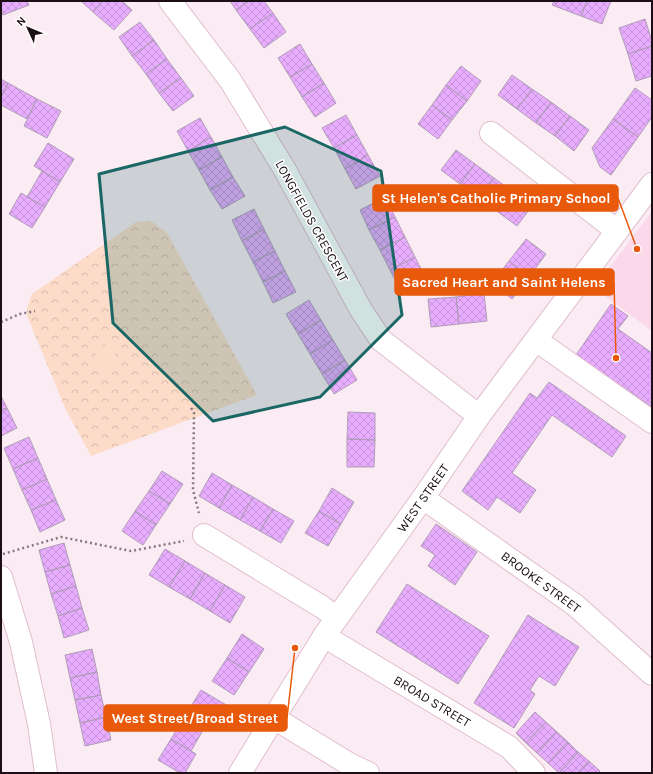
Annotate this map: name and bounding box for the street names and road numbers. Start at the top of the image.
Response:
street label: LONGFIELDS CRESCENT [272,158,352,285]
street label: WEST STREET [394,461,452,535]
street label: BROOKE STREET [498,548,584,616]
street label: BROAD STREET [391,672,474,730]

